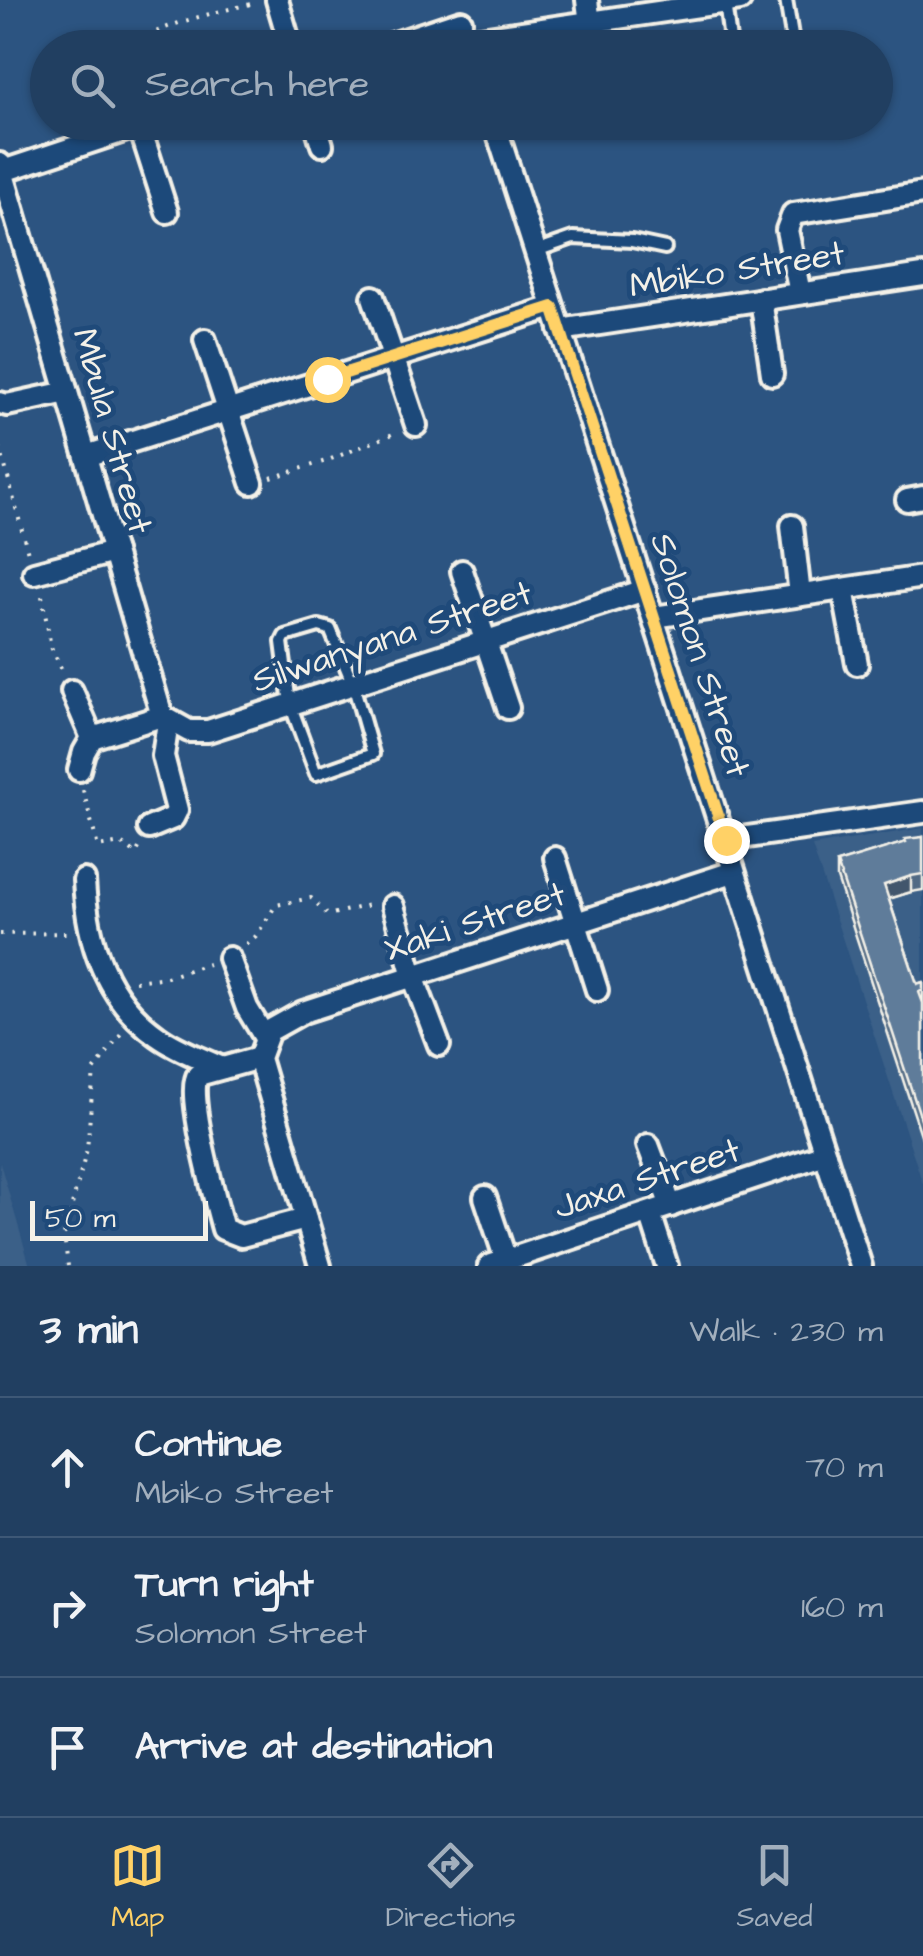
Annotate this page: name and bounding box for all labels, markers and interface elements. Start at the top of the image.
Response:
search box [30,30,893,140]
icon: search [65,58,120,113]
text: Search here [145,59,369,111]
street label: Mbiko Street [626,229,848,311]
street label: Mbula Street [59,323,165,539]
route start [305,357,351,403]
street label: Solomon Street [637,527,763,783]
street label: Silwanyana Street [246,569,538,706]
route end [704,818,750,864]
street label: Xaki Street [378,870,572,974]
street label: Jaxa Street [548,1126,746,1232]
scale bar [30,1196,208,1240]
text: 50 m [45,1199,116,1238]
text: 3 min [40,1302,138,1360]
text: Walk · 230 m [689,1309,883,1354]
text: Continue [135,1419,282,1471]
icon: ahead [40,1440,95,1495]
text: 70 m [805,1445,883,1490]
text: Mbiko Street [135,1471,333,1516]
text: Turn right [135,1559,314,1611]
icon: right [40,1580,95,1635]
text: 160 m [801,1585,883,1630]
text: Solomon Street [135,1611,367,1656]
icon: arrive [40,1720,95,1775]
text: Arrive at destination [135,1721,492,1773]
tab: Map [110,1838,165,1937]
tab: Directions [386,1838,516,1937]
tab: Saved [736,1838,813,1937]

